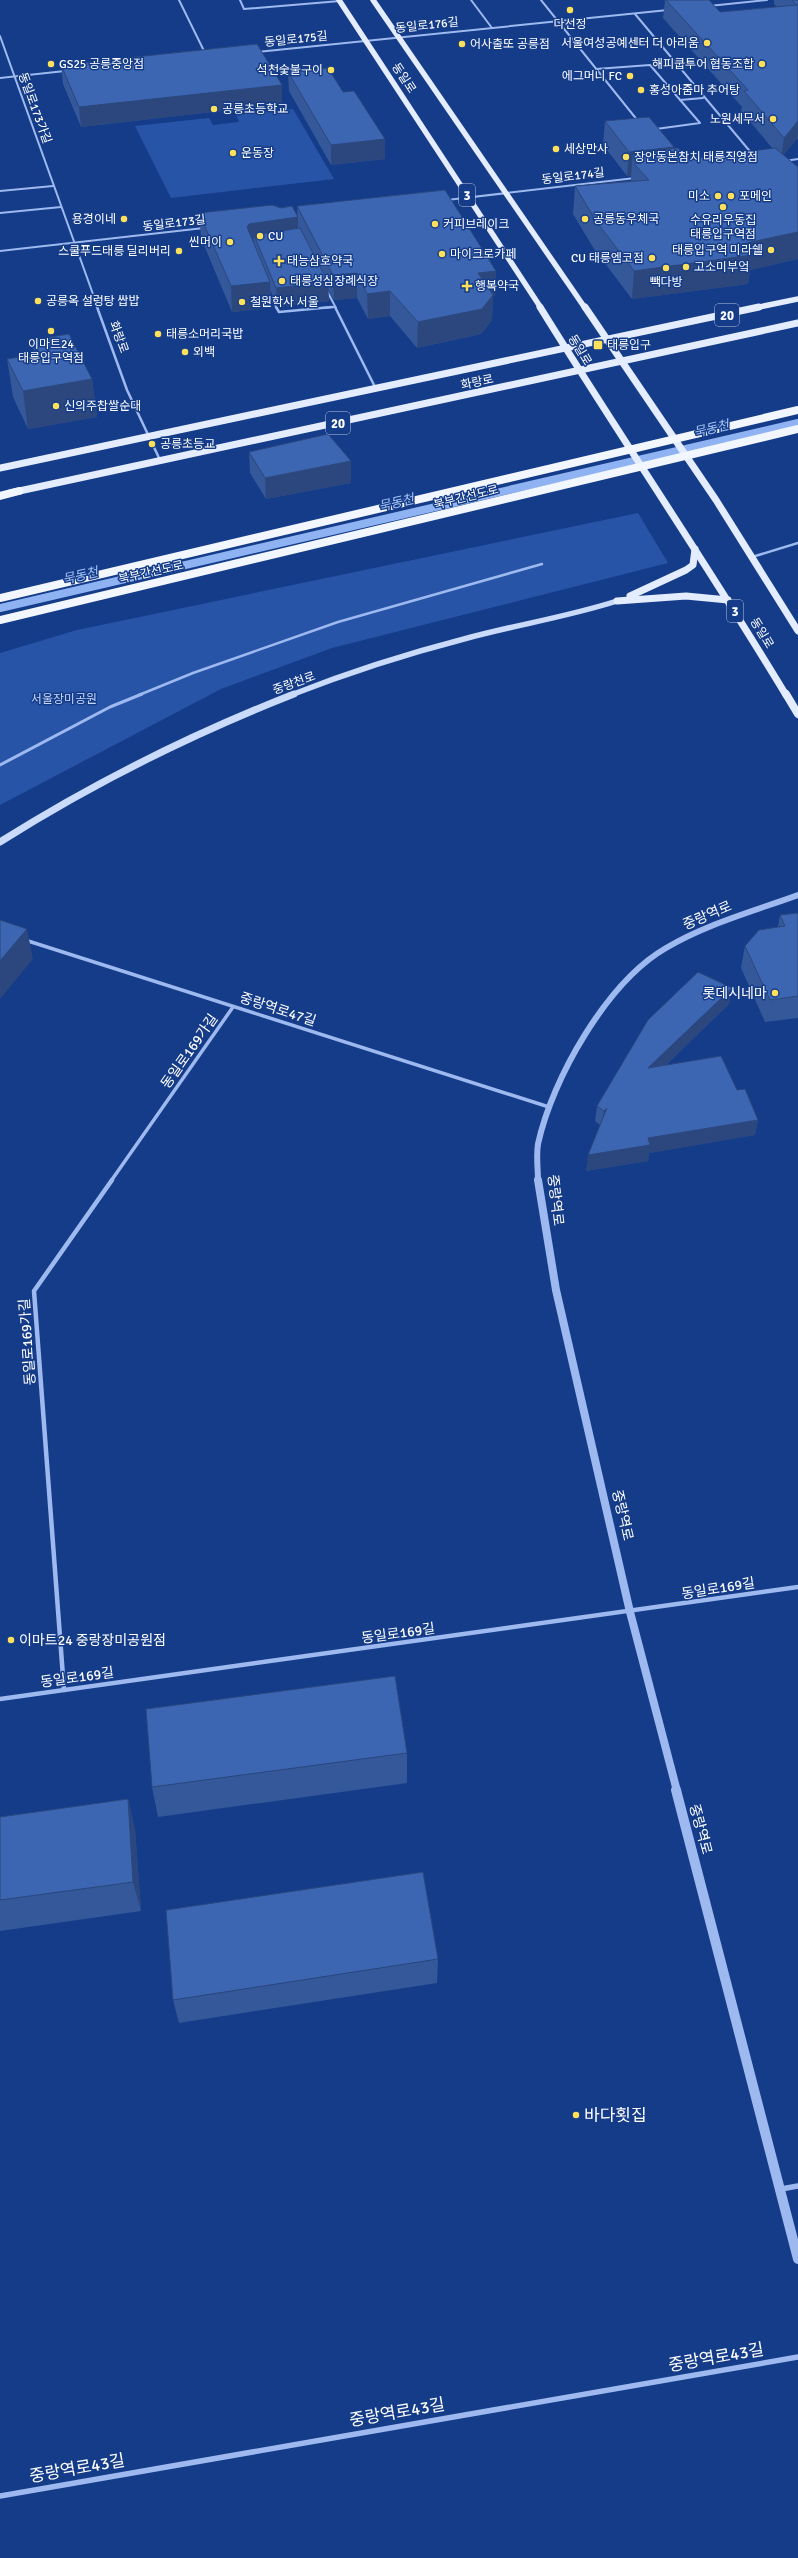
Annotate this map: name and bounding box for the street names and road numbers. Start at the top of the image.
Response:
street label: 동일로176길 [395,15,459,36]
street label: 동일로175길 [264,29,328,50]
street label: 동일로 [388,60,419,96]
street label: 동일로173가길 [15,71,54,146]
street label: 동일로174길 [541,165,606,188]
road number: 3 [459,184,475,206]
street label: 동일로173길 [142,212,207,235]
road number: 20 [715,304,739,326]
street label: 화랑로 [106,319,131,355]
street label: 동일로 [565,332,595,368]
street label: 화랑로 [459,372,495,393]
road number: 20 [326,412,350,434]
street label: 북부간선도로 [432,482,500,513]
street label: 북부간선도로 [117,558,185,587]
road number: 3 [727,600,743,622]
street label: 동일로 [747,615,777,651]
street label: 중랑천로 [271,669,317,698]
street label: 중랑역로 [680,898,734,933]
street label: 중랑역로47길 [237,989,318,1030]
street label: 동일로169가길 [157,1011,221,1092]
street label: 중랑역로 [544,1173,567,1227]
street label: 동일로169가길 [16,1298,39,1386]
street label: 중랑역로 [608,1488,637,1542]
street label: 동일로169길 [680,1574,756,1603]
street label: 동일로169길 [360,1620,436,1647]
street label: 동일로169길 [39,1664,115,1691]
street label: 중랑역로 [686,1802,715,1856]
street label: 중랑역로43길 [667,2339,765,2376]
street label: 중랑역로43길 [348,2394,446,2431]
street label: 중랑역로43길 [28,2450,126,2487]

